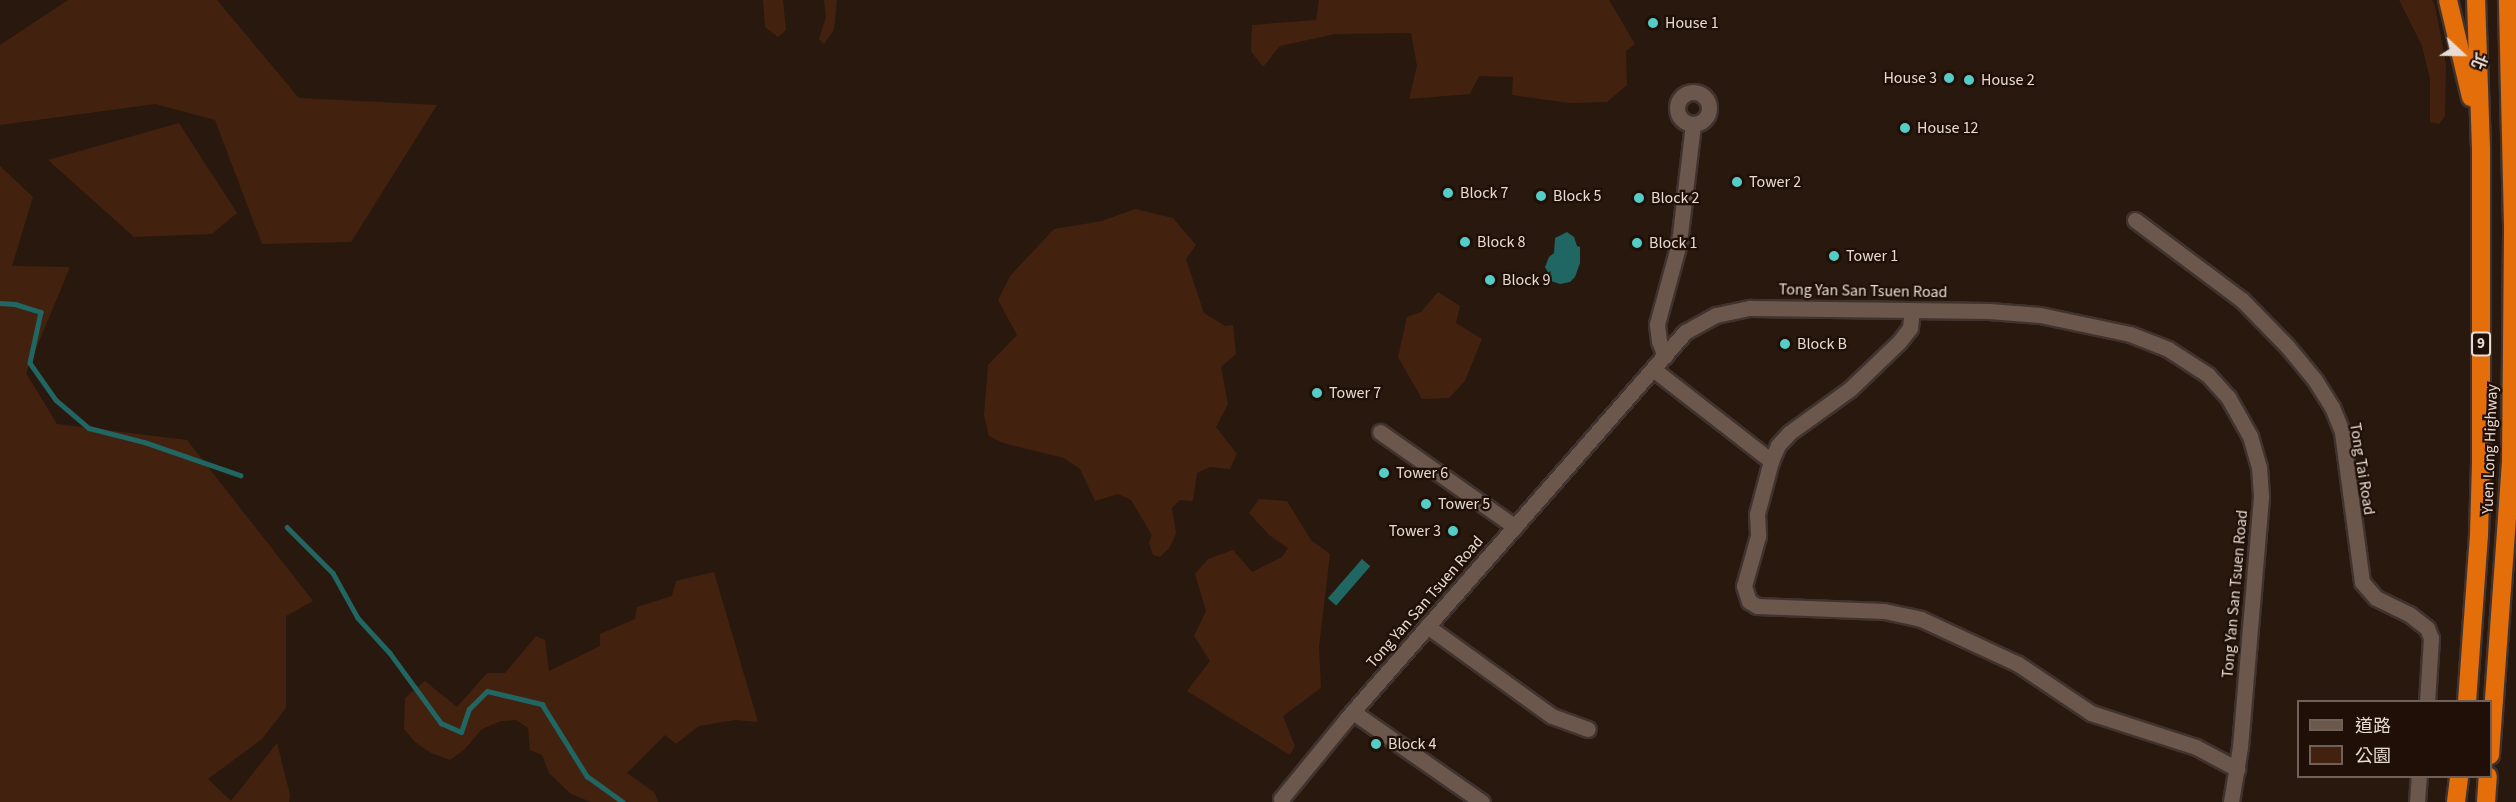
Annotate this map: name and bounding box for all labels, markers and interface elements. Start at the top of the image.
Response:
place label: House 1 [1665,13,1719,33]
marker: House 1 [1646,16,1660,30]
north arrow [2432,24,2492,84]
text: 北 [2465,49,2492,72]
place label: House 3 [1883,68,1937,88]
place label: House 2 [1981,70,2035,90]
marker: House 3 [1942,71,1956,85]
marker: House 2 [1962,73,1976,87]
place label: House 12 [1917,118,1979,138]
marker: House 12 [1898,121,1912,135]
place label: Tower 2 [1749,172,1801,192]
marker: Tower 2 [1730,175,1744,189]
place label: Block 7 [1460,183,1509,203]
marker: Block 7 [1441,186,1455,200]
place label: Block 5 [1553,186,1602,206]
place label: Block 2 [1651,188,1700,208]
marker: Block 5 [1534,189,1548,203]
marker: Block 2 [1632,191,1646,205]
place label: Block 8 [1477,232,1526,252]
place label: Block 1 [1649,233,1698,253]
marker: Block 8 [1458,235,1472,249]
marker: Block 1 [1630,236,1644,250]
place label: Tower 1 [1846,246,1898,266]
marker: Tower 1 [1827,249,1841,263]
place label: Block 9 [1502,270,1551,290]
marker: Block 9 [1483,273,1497,287]
street label: Tong Yan San Tsuen Road [1779,280,1947,302]
road number: 9 [2470,332,2492,356]
place label: Block B [1797,334,1847,354]
marker: Block B [1778,337,1792,351]
place label: Tower 7 [1329,383,1381,403]
street label: Yuen Long Highway [2478,384,2502,514]
marker: Tower 7 [1310,386,1324,400]
street label: Tong Tai Road [2345,421,2379,517]
place label: Tower 6 [1396,463,1448,483]
marker: Tower 6 [1377,466,1391,480]
place label: Tower 5 [1438,494,1490,514]
marker: Tower 5 [1419,497,1433,511]
street label: Tong Yan San Tsuen Road [2218,509,2252,679]
place label: Tower 3 [1389,521,1441,541]
marker: Tower 3 [1446,524,1460,538]
street label: Tong Yan San Tsuen Road [1362,532,1488,672]
legend [2297,700,2492,778]
text: 道路 [2355,714,2391,739]
place label: Block 4 [1388,734,1437,754]
marker: Block 4 [1369,737,1383,751]
text: 公園 [2355,744,2391,769]

